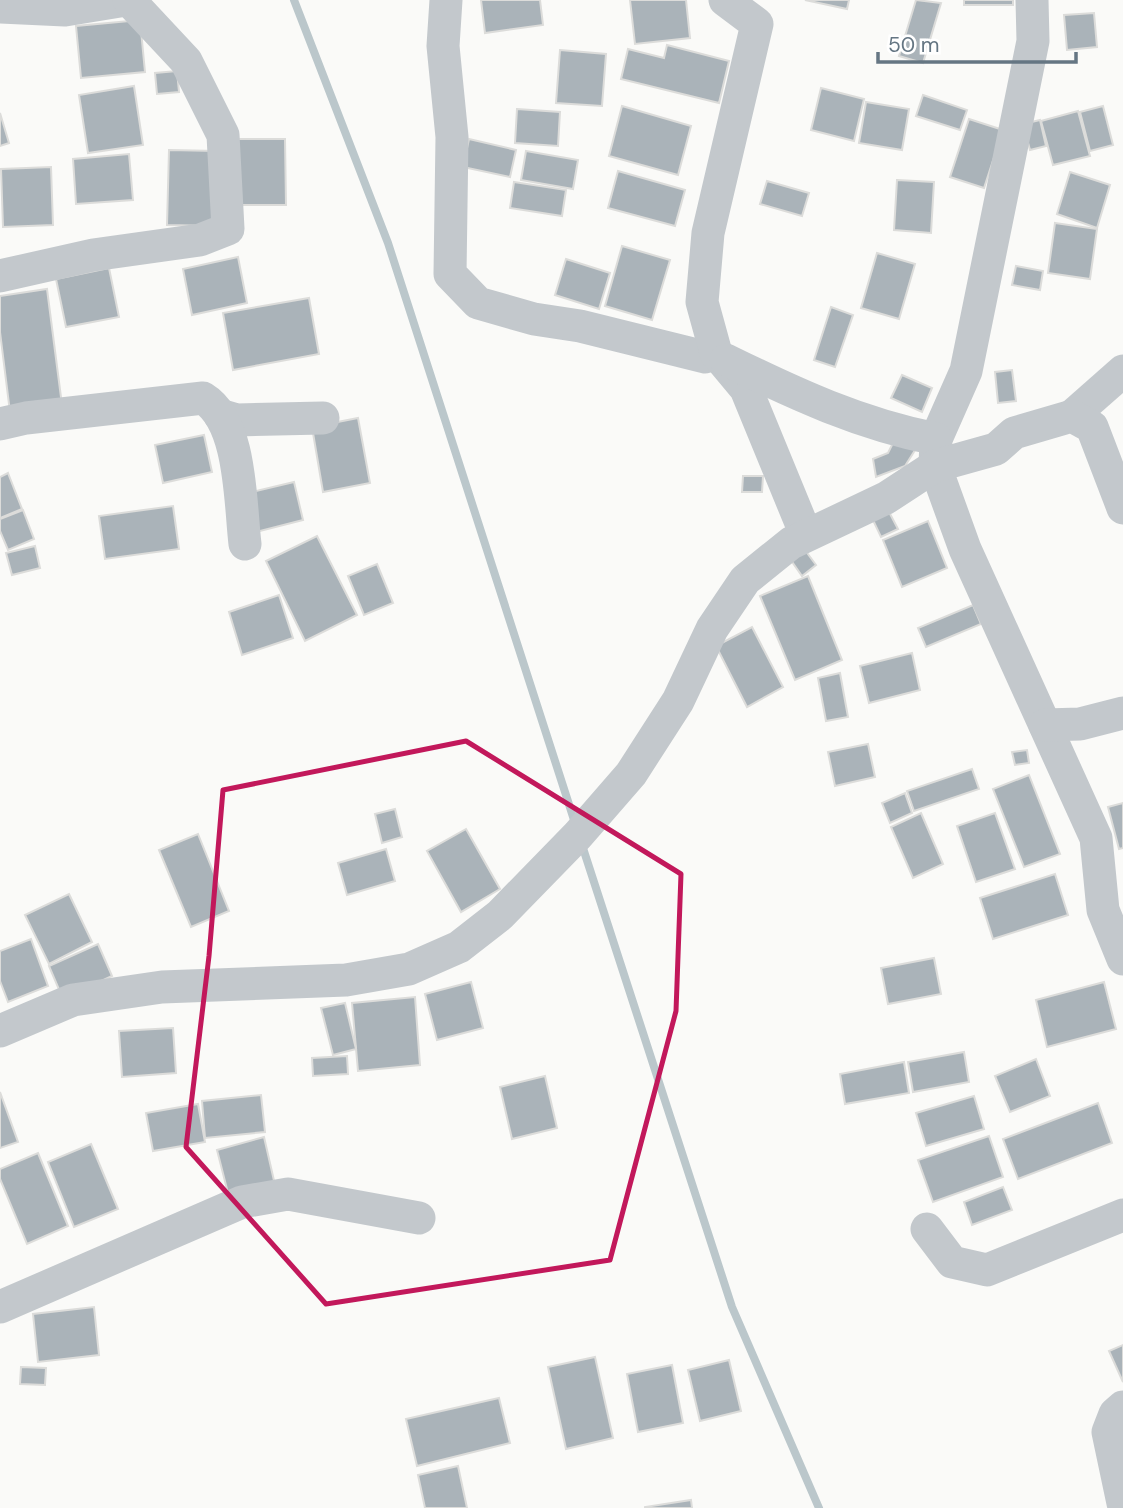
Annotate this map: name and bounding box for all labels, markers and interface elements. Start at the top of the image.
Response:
scale bar [878,21,1076,65]
text: 50 m [888,31,939,59]

